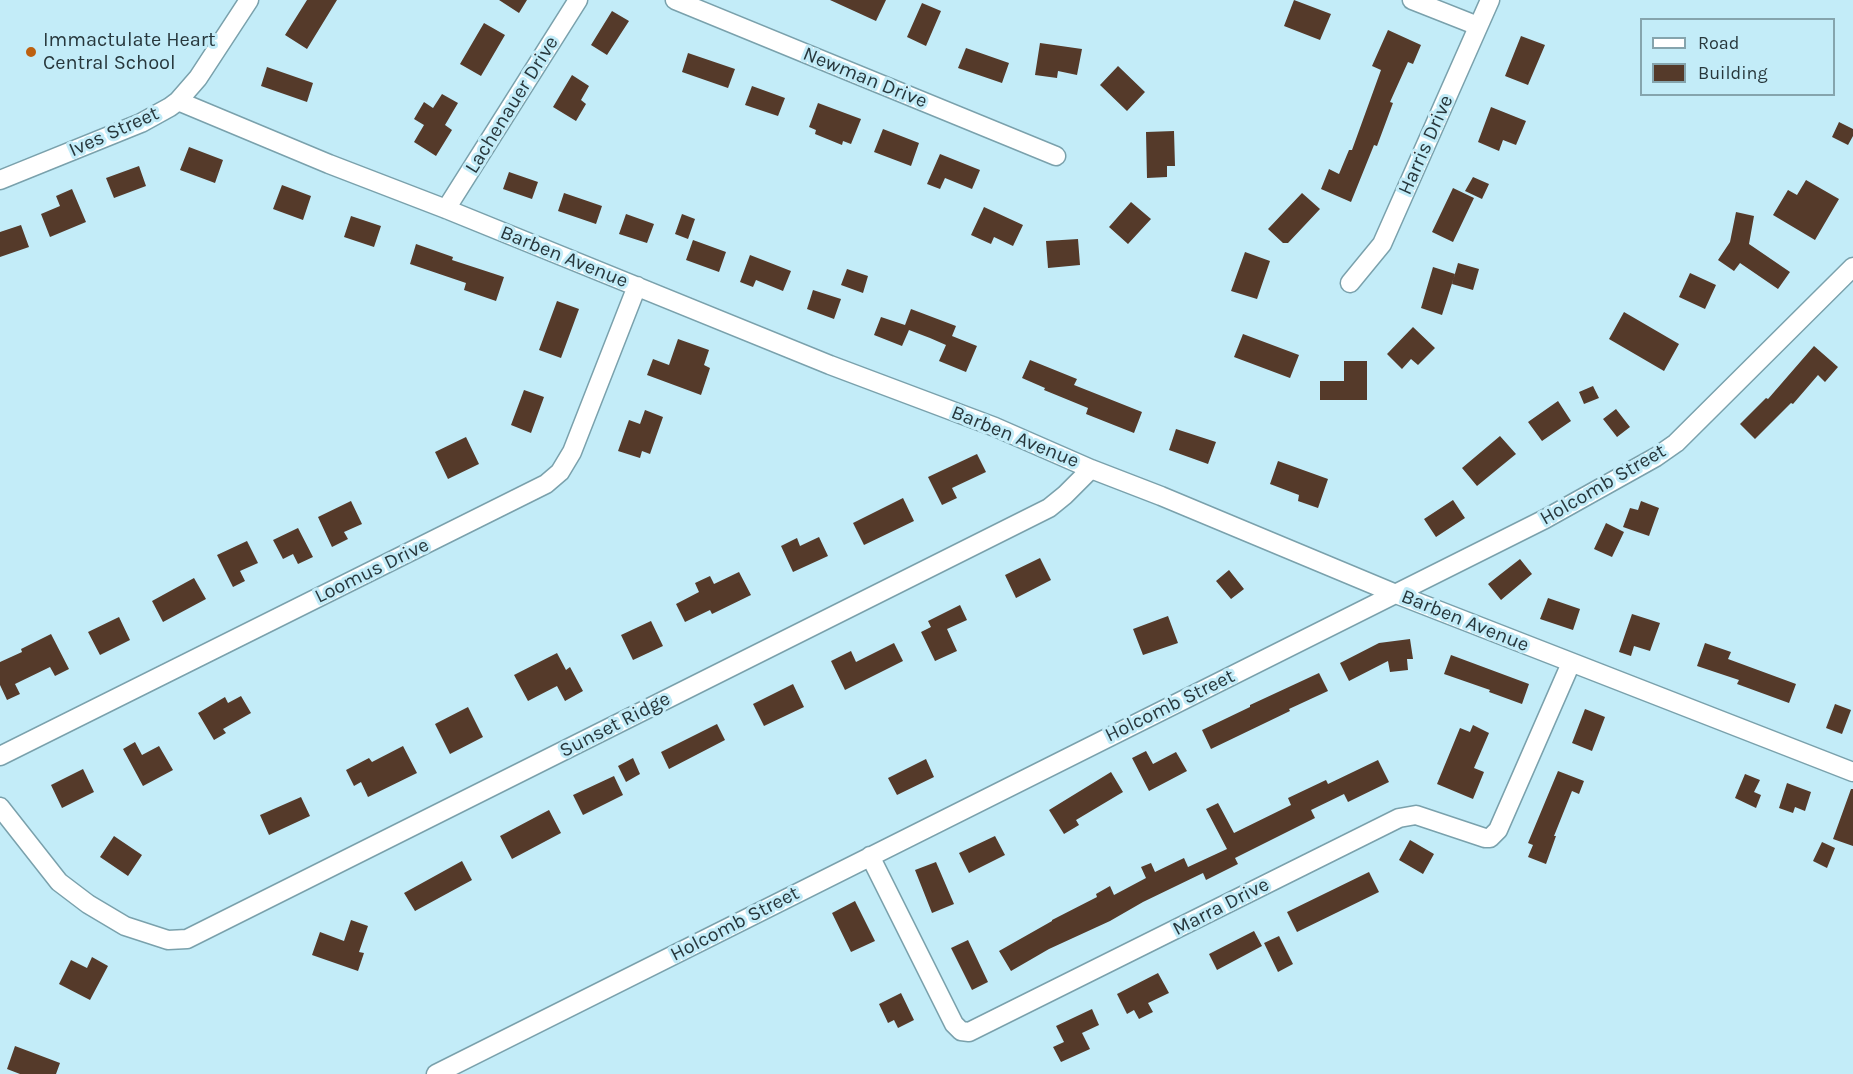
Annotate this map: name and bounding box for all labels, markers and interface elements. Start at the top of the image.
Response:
legend [1640,18,1835,96]
place label: Immactulate Heart Central School [43,28,216,75]
street label: Lachenauer Drive [460,32,564,178]
text: Road [1698,32,1739,54]
street label: Newman Drive [799,42,931,114]
marker: Immactulate Heart Central School [24,45,38,59]
text: Building [1698,62,1768,84]
street label: Harris Drive [1393,91,1459,199]
street label: Ives Street [65,101,163,163]
street label: Barben Avenue [497,221,631,293]
street label: Barben Avenue [948,401,1082,473]
street label: Holcomb Street [1536,439,1670,531]
street label: Loomus Drive [311,533,433,609]
street label: Barben Avenue [1398,585,1532,657]
street label: Holcomb Street [1101,664,1239,748]
street label: Sunset Ridge [556,687,674,763]
street label: Marra Drive [1169,873,1273,941]
street label: Holcomb Street [667,881,803,967]

